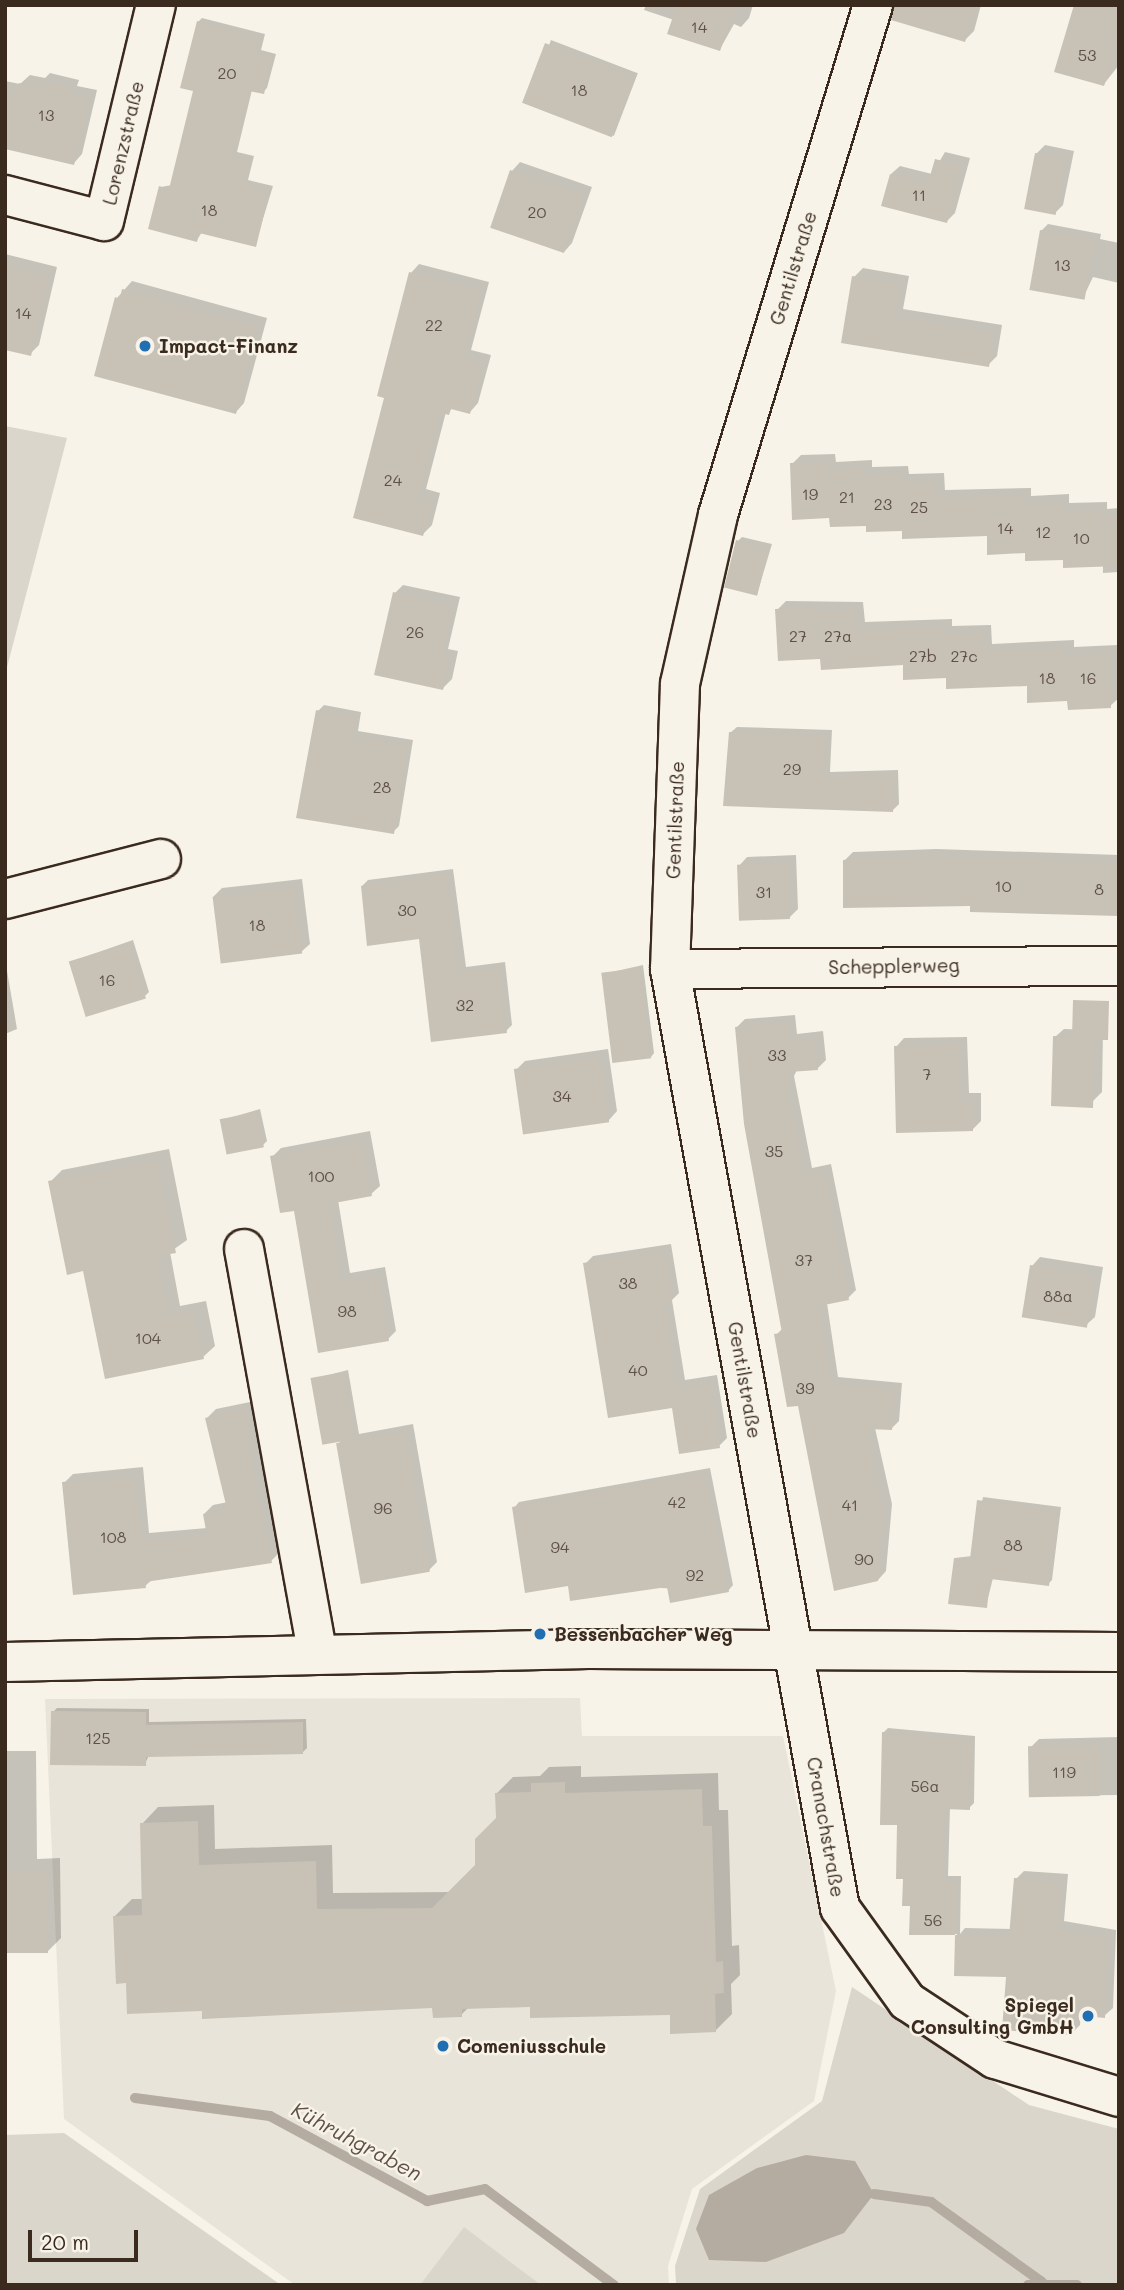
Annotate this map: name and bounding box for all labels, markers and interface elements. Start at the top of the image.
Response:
house number: 14 [691,17,707,37]
house number: 53 [1078,45,1096,65]
house number: 20 [218,63,236,83]
street label: Lorenzstraße [98,79,148,207]
house number: 18 [571,80,587,100]
house number: 13 [38,105,54,125]
house number: 11 [912,185,926,205]
house number: 18 [201,200,217,220]
house number: 20 [528,202,546,222]
street label: Gentilstraße [765,208,821,328]
house number: 13 [1054,255,1070,275]
house number: 14 [15,303,31,323]
house number: 22 [425,315,443,335]
place label: Impact-Finanz [159,335,298,357]
marker: Impact-Finanz [137,338,153,354]
house number: 24 [384,470,402,490]
house number: 19 [802,484,818,504]
house number: 21 [839,487,855,507]
house number: 23 [874,494,892,514]
house number: 25 [910,497,928,517]
house number: 14 [997,518,1013,538]
house number: 12 [1035,522,1051,542]
house number: 10 [1072,528,1090,548]
house number: 26 [406,622,424,642]
house number: 27 [789,626,807,646]
house number: 27a [824,626,852,646]
house number: 27b [909,646,937,666]
house number: 27c [950,646,978,666]
house number: 18 [1039,668,1055,688]
house number: 16 [1080,668,1096,688]
house number: 29 [783,759,801,779]
street label: Gentilstraße [662,761,688,879]
house number: 28 [373,777,391,797]
house number: 10 [994,876,1012,896]
house number: 8 [1094,879,1104,899]
house number: 31 [756,882,772,902]
house number: 30 [397,900,417,920]
house number: 18 [249,915,265,935]
street label: Schepplerweg [828,953,960,979]
house number: 16 [99,970,115,990]
house number: 32 [456,995,474,1015]
house number: 33 [768,1045,786,1065]
house number: 7 [923,1064,931,1084]
house number: 34 [553,1086,571,1106]
house number: 35 [765,1141,783,1161]
house number: 100 [308,1166,334,1186]
house number: 37 [795,1250,813,1270]
house number: 38 [618,1273,638,1293]
house number: 88a [1043,1286,1073,1306]
house number: 98 [337,1301,357,1321]
street label: Gentilstraße [724,1320,766,1440]
house number: 104 [135,1328,161,1348]
house number: 40 [628,1360,648,1380]
house number: 39 [796,1378,814,1398]
house number: 42 [668,1492,686,1512]
house number: 41 [842,1495,858,1515]
house number: 96 [373,1498,393,1518]
house number: 108 [100,1527,126,1547]
house number: 88 [1003,1535,1023,1555]
house number: 94 [551,1537,569,1557]
house number: 90 [854,1549,874,1569]
house number: 92 [686,1565,704,1585]
place label: Bessenbacher Weg [554,1623,733,1645]
marker: Bessenbacher Weg [532,1626,548,1642]
house number: 125 [85,1728,111,1748]
street label: Cranachstraße [802,1755,850,1899]
house number: 119 [1052,1762,1076,1782]
house number: 56a [911,1776,939,1796]
house number: 56 [924,1910,942,1930]
place label: Spiegel Consulting GmbH [911,1994,1074,2038]
marker: Spiegel Consulting GmbH [1080,2008,1096,2024]
place label: Comeniusschule [457,2035,606,2057]
marker: Comeniusschule [435,2038,451,2054]
water label: Kühruhgraben [288,2096,426,2186]
scale bar [32,2216,142,2260]
text: 20 m [41,2228,89,2255]

